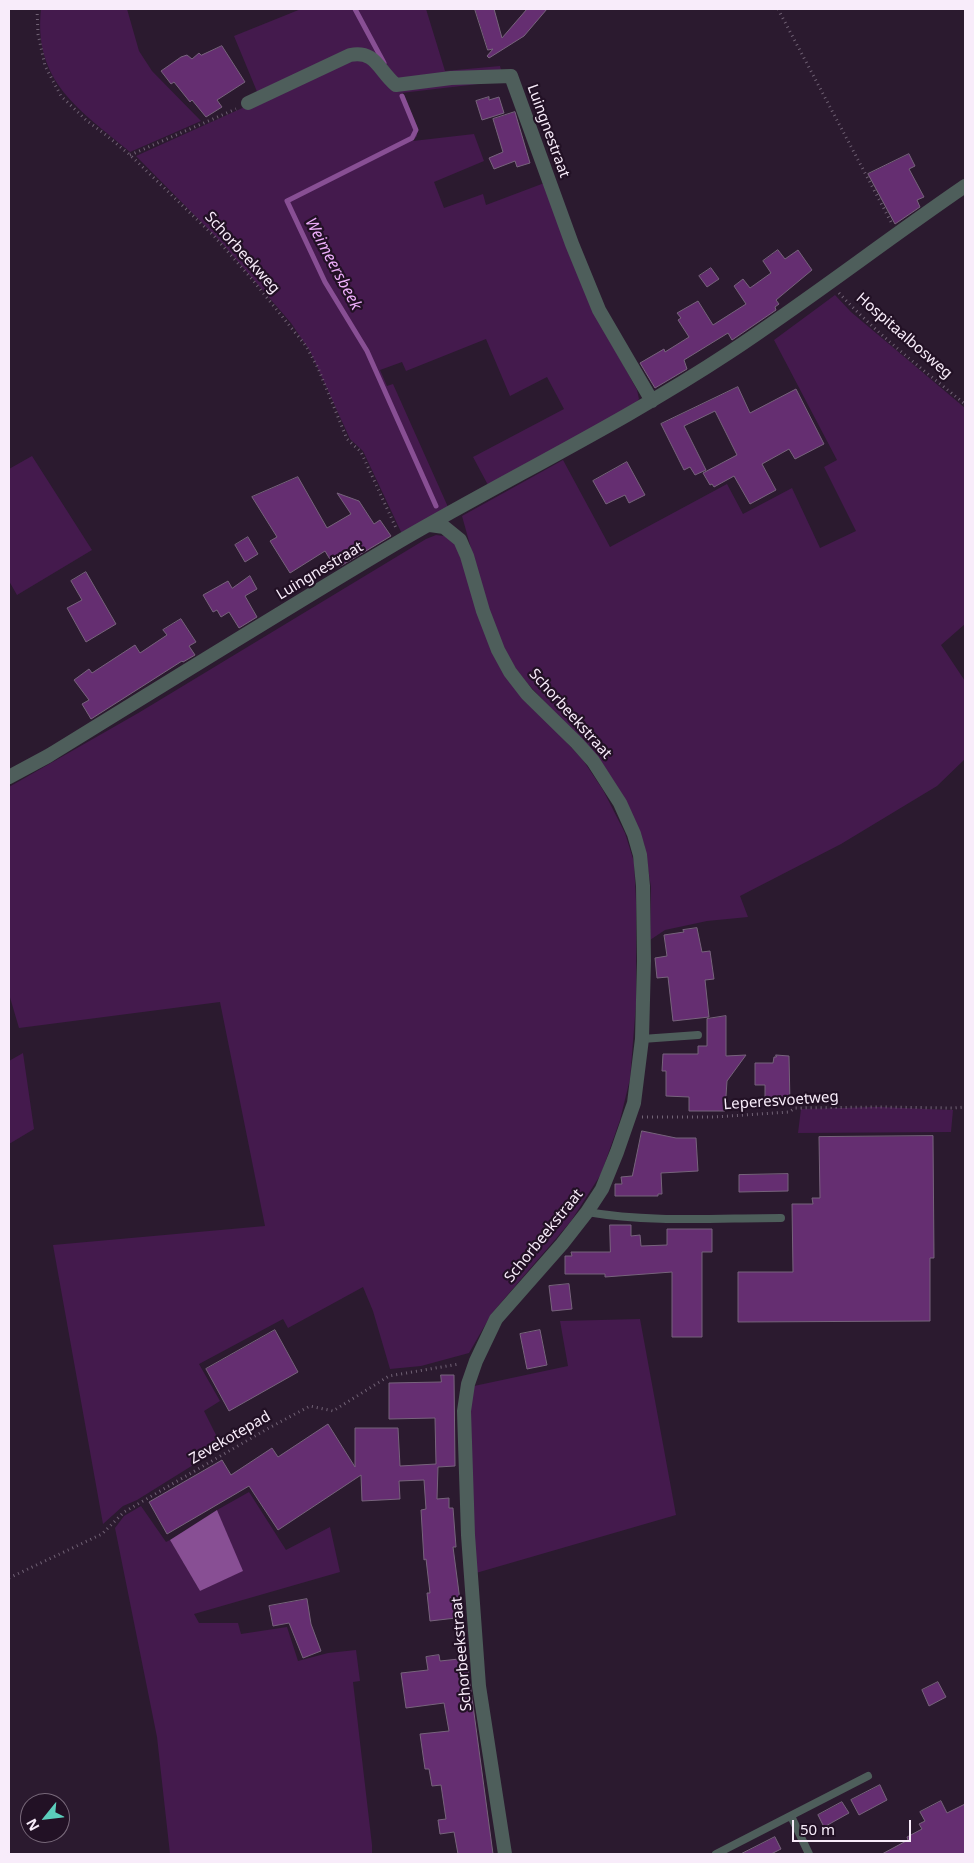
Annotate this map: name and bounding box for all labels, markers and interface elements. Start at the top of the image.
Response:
street label: Luingnestraat [523,82,573,180]
street label: Schorbeekweg [201,208,283,298]
water label: Weimeersbeek [301,215,365,313]
street label: Hospitaalbosweg [852,289,956,383]
street label: Luingnestraat [273,538,367,604]
street label: Schorbeekstraat [525,665,615,763]
street label: Leperesvoetweg [723,1088,839,1114]
street label: Schorbeekstraat [501,1186,587,1286]
street label: Zevekotepad [186,1408,274,1468]
street label: Schorbeekstraat [448,1596,476,1712]
north arrow [20,1793,70,1843]
scale bar [794,1810,913,1842]
text: N [21,1815,43,1835]
text: 50 m [800,1819,835,1839]

